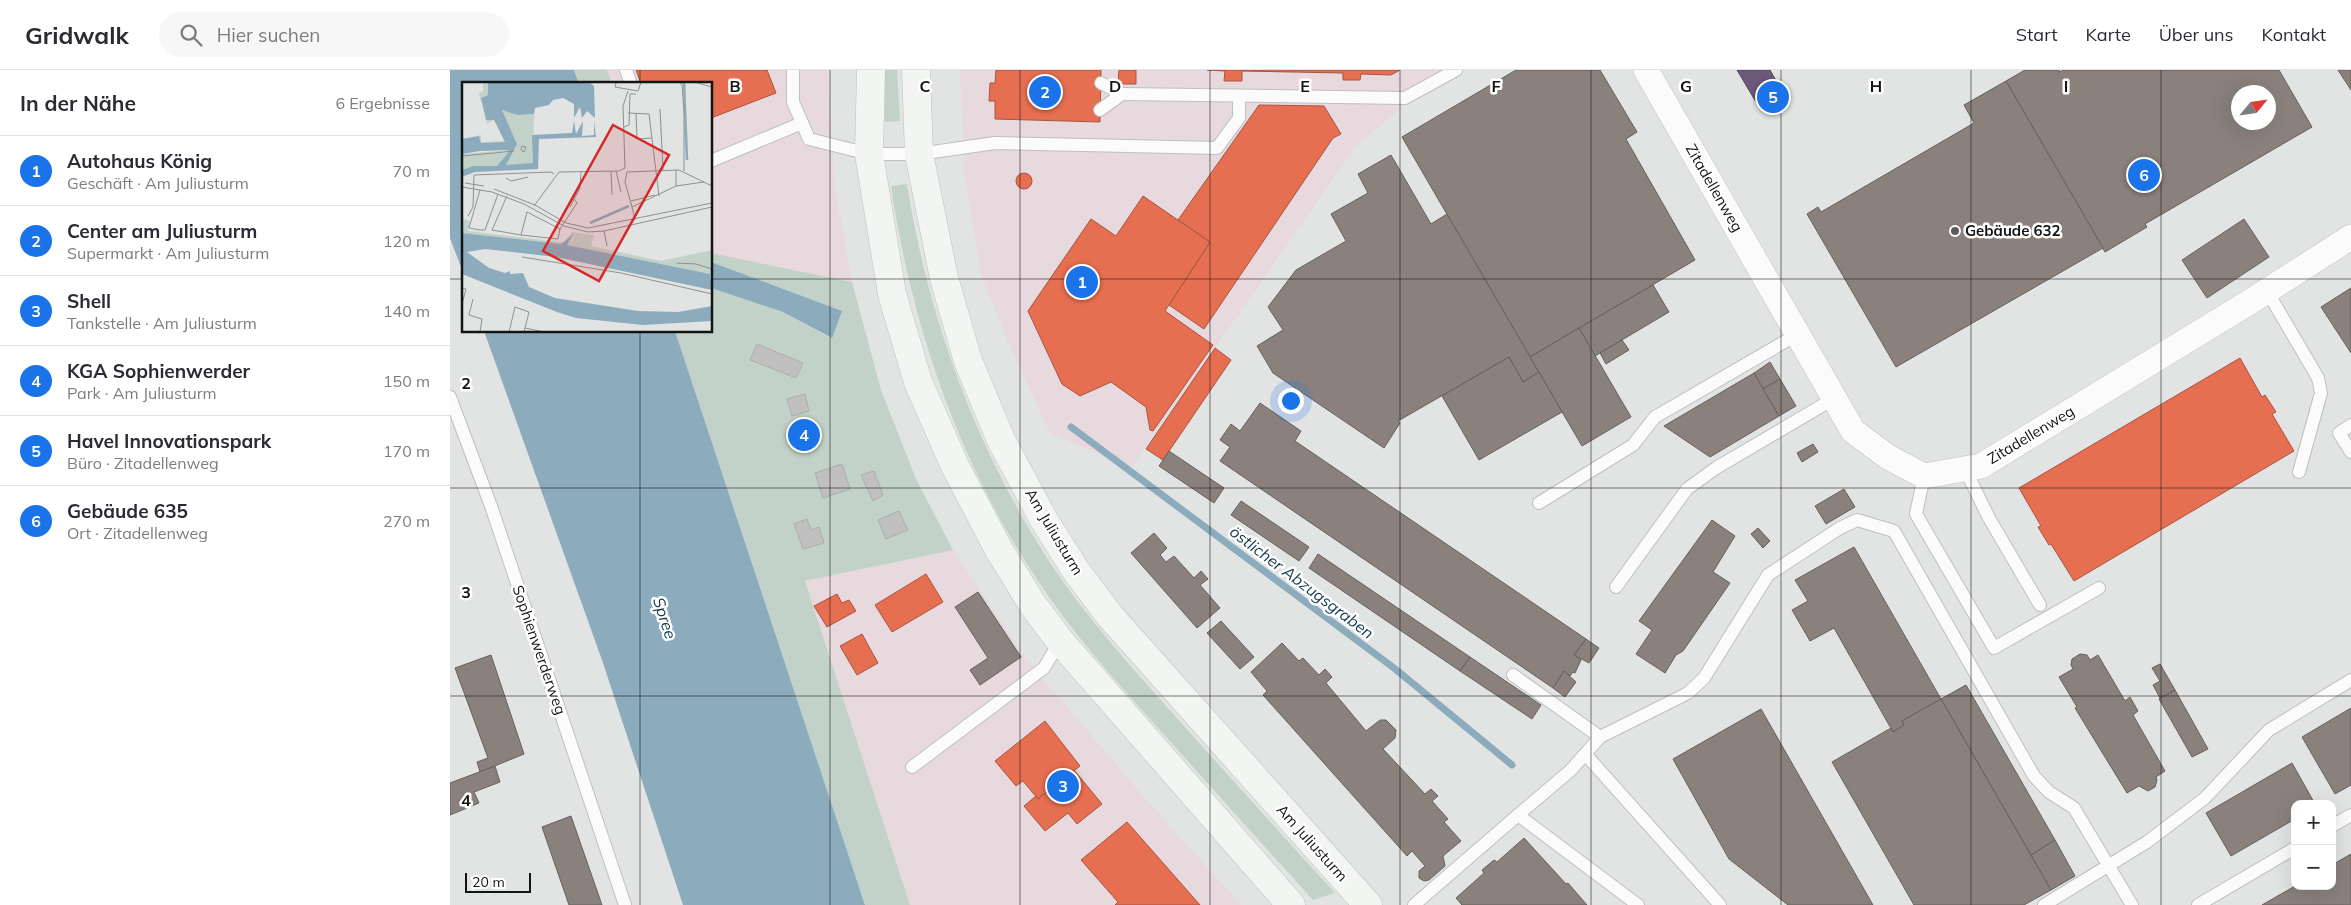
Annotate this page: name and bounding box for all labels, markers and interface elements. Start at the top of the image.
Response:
search box [159,12,509,57]
text: Gridwalk [25,20,129,50]
icon: search [177,21,205,49]
text: Hier suchen [217,23,320,47]
text: Start [2016,23,2057,46]
text: Karte [2085,23,2131,46]
text: Über uns [2159,23,2234,46]
text: Kontakt [2262,23,2326,46]
pin: 2 [1029,73,1061,111]
text: B [729,76,741,96]
text: C [920,76,931,96]
text: D [1109,76,1121,96]
text: E [1300,76,1310,96]
text: F [1491,76,1501,96]
text: G [1680,76,1692,96]
text: H [1870,76,1882,96]
text: I [2064,76,2068,96]
pin: 5 [1757,78,1789,116]
inset map [462,82,712,332]
north arrow [2231,85,2276,130]
text: In der Nähe [20,90,136,116]
text: 6 Ergebnisse [335,93,430,113]
street label: Zitadellenweg [1682,141,1747,235]
text: Autohaus König [67,149,212,173]
pin: 6 [2128,156,2160,194]
text: 1 [31,161,41,181]
text: 70 m [393,161,430,181]
text: Geschäft · Am Juliusturm [67,173,249,193]
text: Center am Juliusturm [67,219,257,243]
place label: Gebäude 632 [1965,221,2061,240]
marker: Gebäude 632 [1949,225,1961,237]
text: 2 [31,231,41,251]
text: 120 m [383,231,430,251]
text: Supermarkt · Am Juliusturm [67,243,269,263]
pin: 1 [1066,263,1098,301]
text: Shell [67,289,111,313]
text: 3 [31,301,41,321]
text: 140 m [383,301,430,321]
text: Tankstelle · Am Juliusturm [67,313,257,333]
text: KGA Sophienwerder [67,359,250,383]
text: 4 [31,371,41,391]
text: 150 m [383,371,430,391]
text: 2 [461,373,471,393]
text: Park · Am Juliusturm [67,383,217,403]
your location [1278,388,1304,414]
street label: Zitadellenweg [1984,401,2078,468]
pin: 4 [788,416,820,454]
text: Havel Innovationspark [67,429,271,453]
text: 5 [31,441,41,461]
text: 170 m [383,441,430,461]
text: Büro · Zitadellenweg [67,453,219,473]
street label: Am Juliusturm [1021,485,1088,578]
text: Gebäude 635 [67,499,188,523]
text: 6 [31,511,41,531]
text: 270 m [383,511,430,531]
water label: östlicher Abzugsgraben [1226,521,1378,643]
text: Ort · Zitadellenweg [67,523,208,543]
text: 3 [461,582,471,602]
street label: Sophienwerderweg [508,583,571,717]
water label: Spree [649,595,681,642]
pin: 3 [1047,767,1079,805]
text: 4 [461,790,471,810]
street label: Am Juliusturm [1273,800,1352,885]
map controls [2291,800,2336,890]
button: + [2291,800,2336,845]
button: − [2291,845,2336,890]
scale bar [465,870,531,893]
text: 20 m [472,873,505,891]

